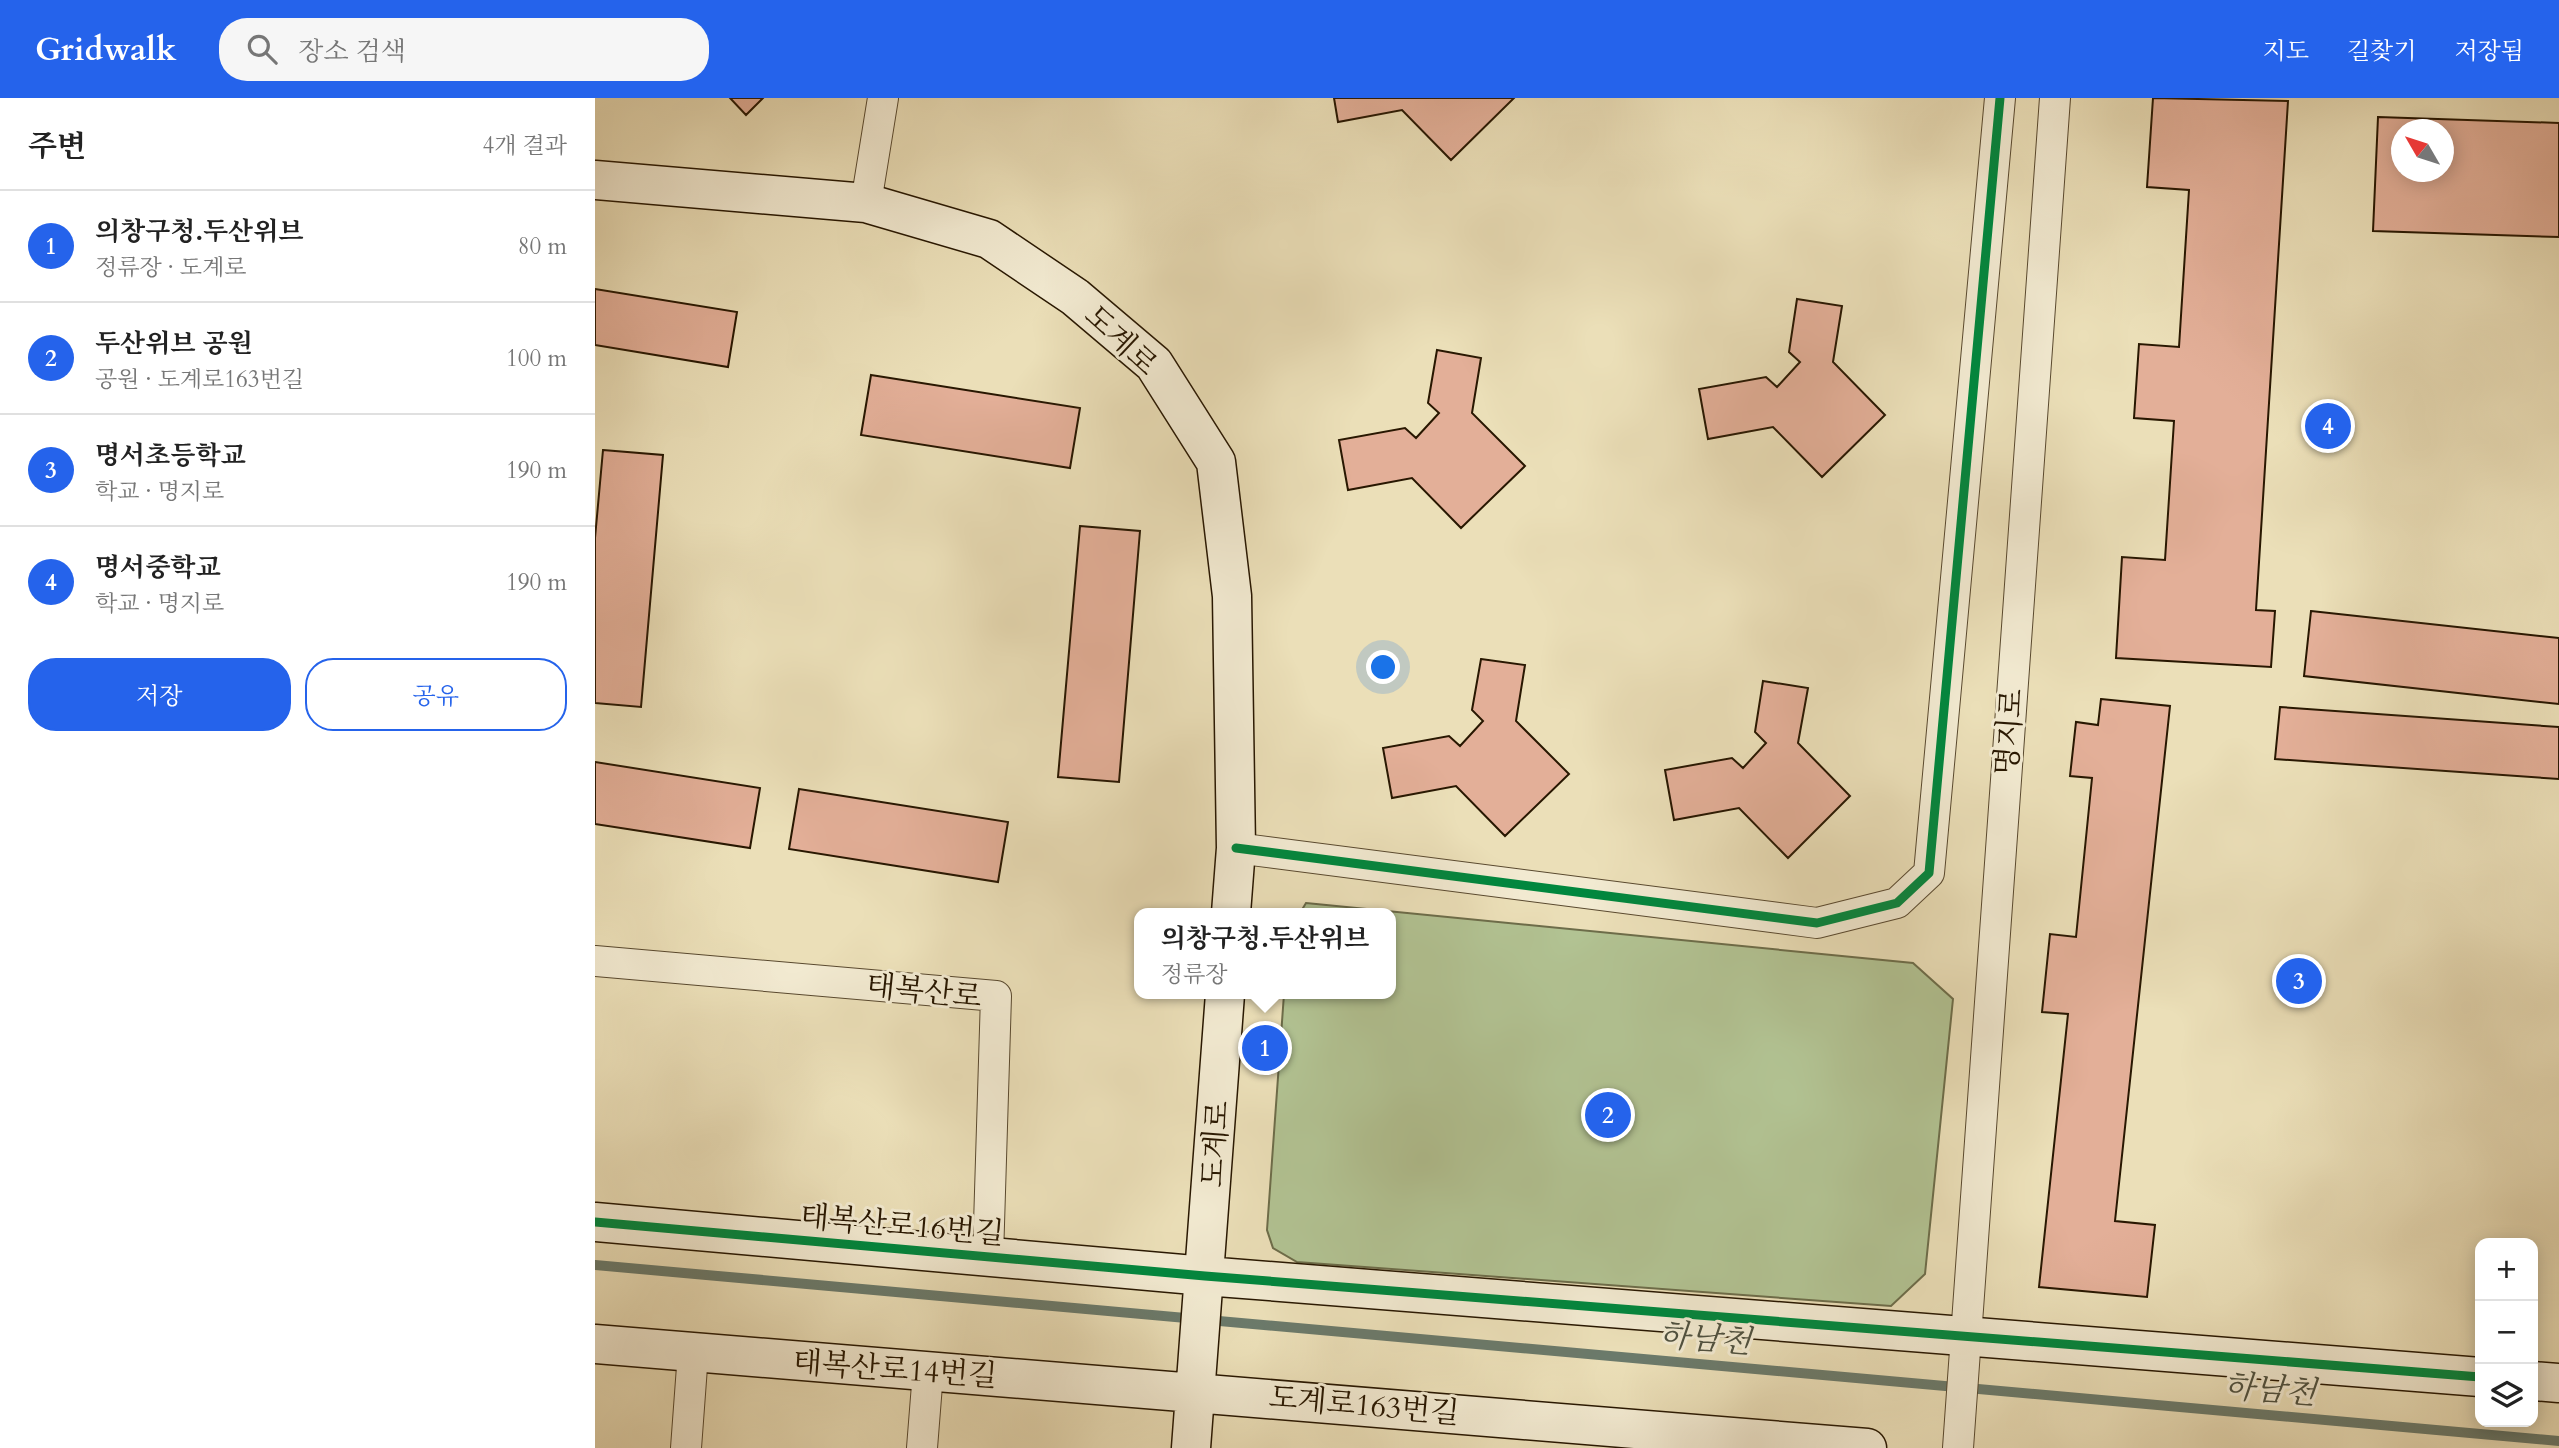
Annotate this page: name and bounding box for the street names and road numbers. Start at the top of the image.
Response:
street label: 도계로 [1075,296,1166,385]
street label: 명지로 [1986,687,2033,777]
street label: 태복산로 [864,965,984,1018]
street label: 도계로 [1192,1099,1239,1189]
street label: 태복산로16번길 [798,1196,1006,1255]
street label: 태복산로14번길 [791,1342,998,1397]
street label: 도계로163번길 [1267,1377,1461,1434]

